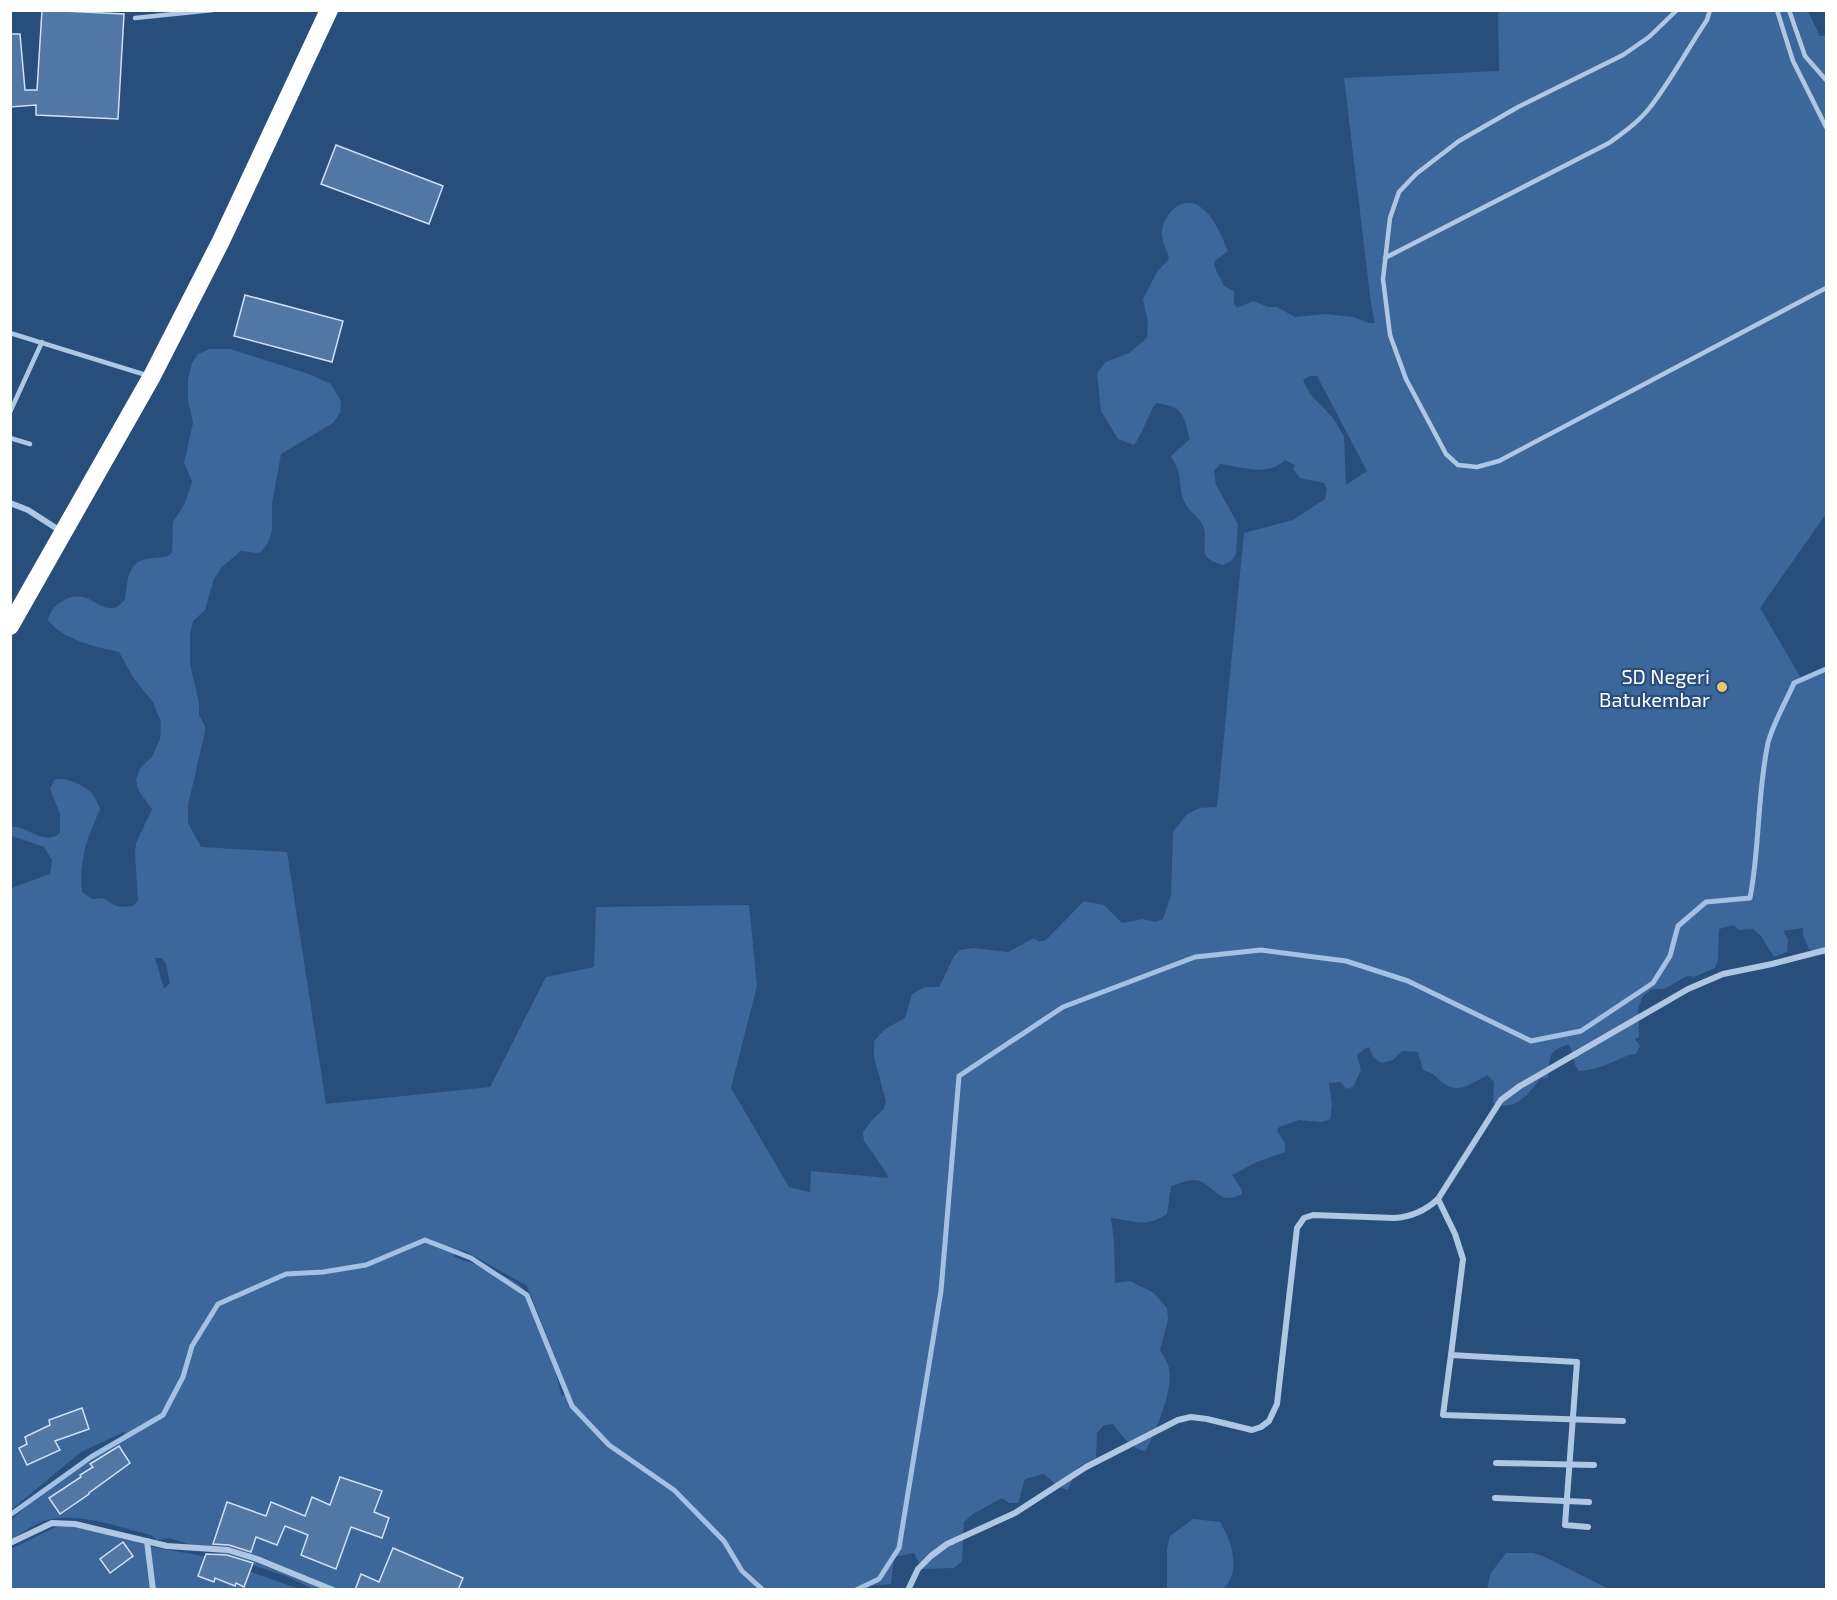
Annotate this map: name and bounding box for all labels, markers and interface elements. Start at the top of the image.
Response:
place label: SD Negeri Batukembar [1599,664,1710,711]
marker: SD Negeri Batukembar [1715,680,1729,694]

